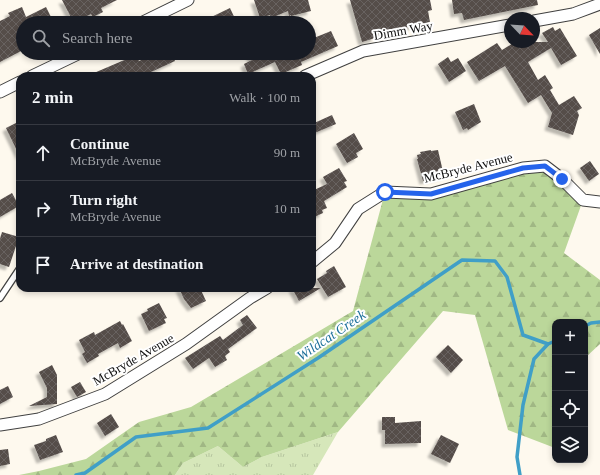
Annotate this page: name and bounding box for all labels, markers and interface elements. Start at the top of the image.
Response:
north arrow [504,12,540,48]
search box [16,16,316,60]
street label: Dimm Way [372,18,434,43]
icon: search [30,27,52,49]
text: Search here [62,30,132,46]
text: 2 min [32,88,73,107]
text: Walk · 100 m [229,90,300,105]
text: Continue [70,136,129,152]
icon: ahead [32,142,54,164]
text: 90 m [274,145,300,160]
street label: McBryde Avenue [422,149,514,186]
text: McBryde Avenue [70,153,161,168]
route end [553,170,571,188]
route start [376,183,394,201]
text: Turn right [70,192,137,208]
icon: right [32,198,54,220]
text: 10 m [274,201,300,216]
text: McBryde Avenue [70,209,161,224]
icon: arrive [32,254,54,276]
text: Arrive at destination [70,256,203,272]
water label: Wildcat Creek [294,307,369,364]
map controls [552,319,588,463]
button: + [552,319,588,355]
street label: McBryde Avenue [90,330,177,389]
button: − [552,355,588,391]
button: locate [552,391,588,427]
button: layers [552,427,588,463]

